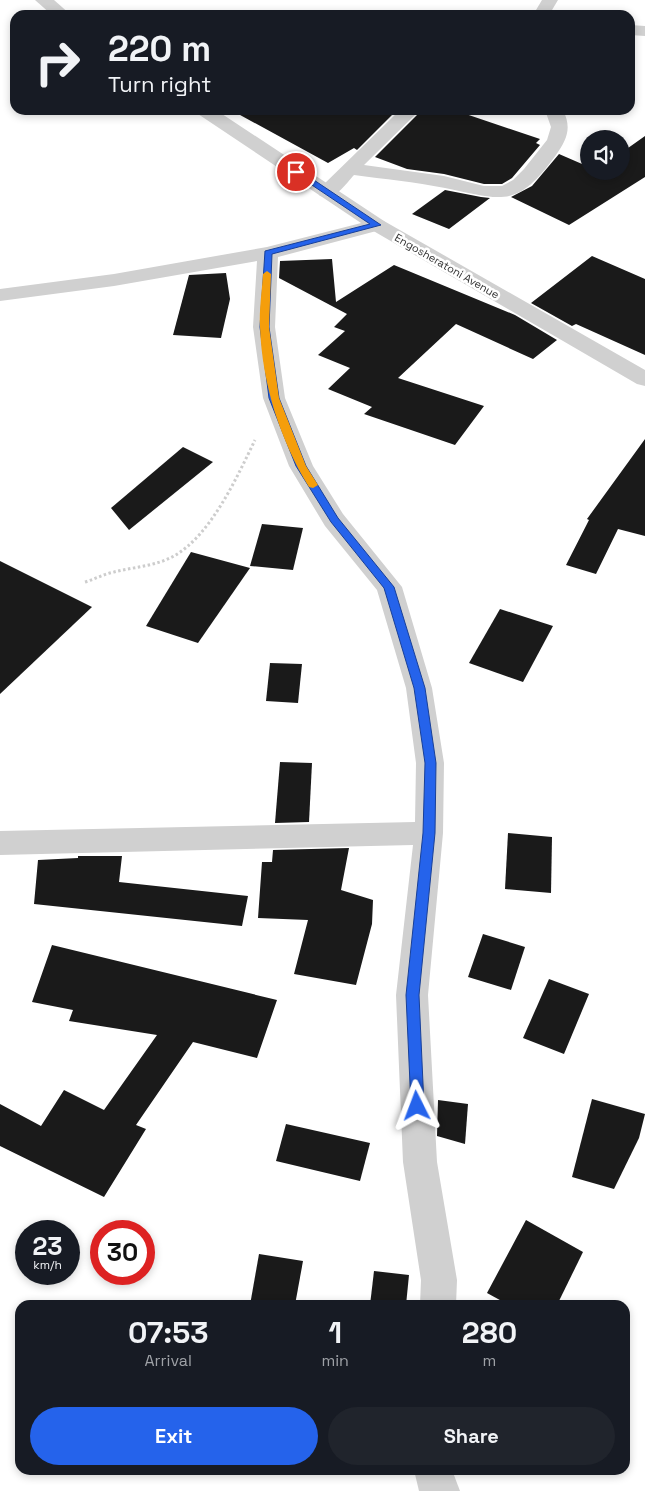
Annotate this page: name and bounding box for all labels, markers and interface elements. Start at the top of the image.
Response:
text: 220 m [108,27,211,71]
icon: right [25,30,90,95]
text: Turn right [108,70,211,98]
map controls [580,130,630,180]
button: sound [580,130,630,180]
pin [275,151,317,193]
icon: arrive [282,158,310,186]
street label: Engosheratoni Avenue [392,230,502,302]
position arrow [390,1079,442,1131]
speed limit sign: 30 [90,1220,155,1285]
text: 23 [32,1230,63,1262]
text: km/h [33,1257,62,1273]
text: 07:53 [128,1313,209,1352]
text: 1 [328,1313,342,1352]
text: 280 [462,1313,517,1352]
text: Arrival [144,1350,192,1371]
text: min [321,1350,349,1371]
text: m [483,1350,496,1371]
button: Exit [30,1407,318,1465]
button: Share [328,1407,615,1465]

